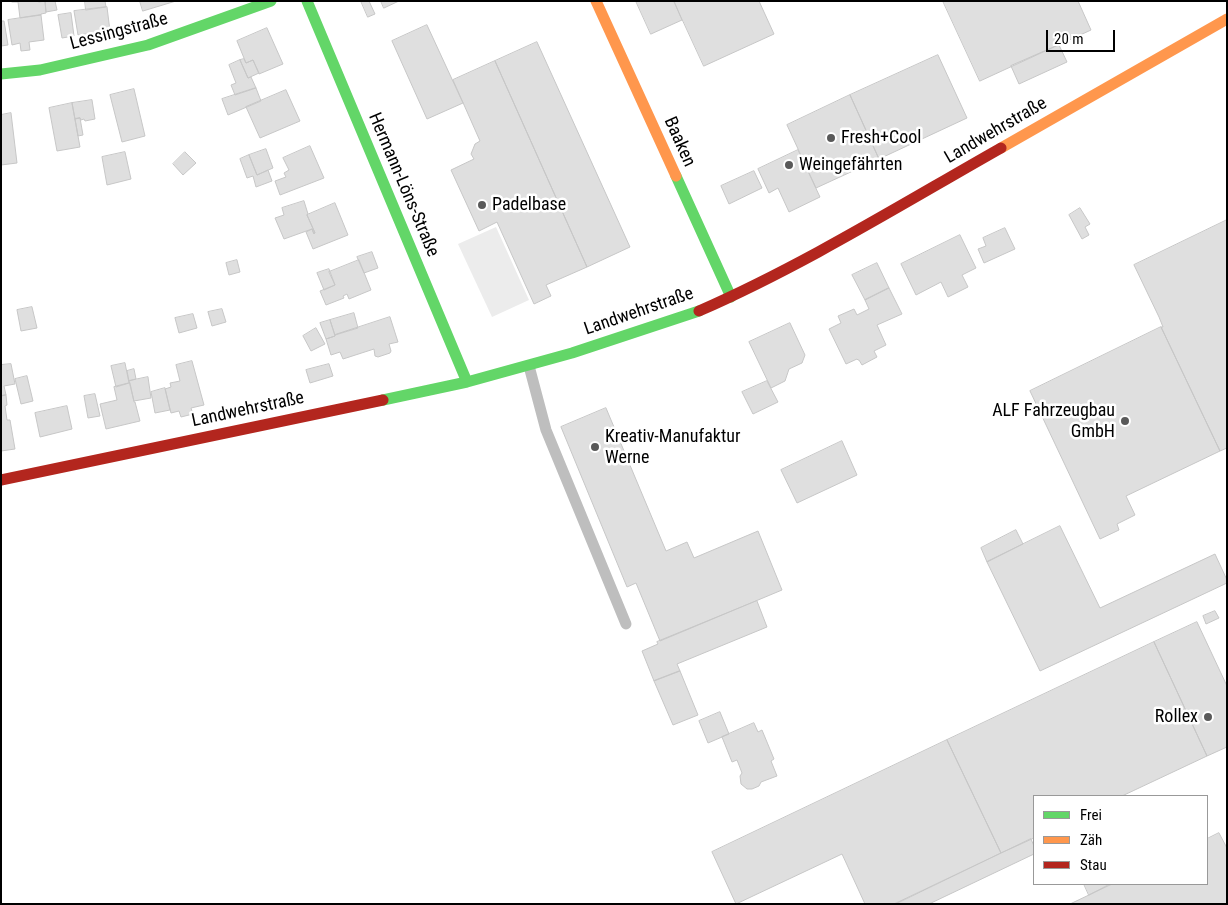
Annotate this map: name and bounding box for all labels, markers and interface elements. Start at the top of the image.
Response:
street label: Lessingstraße [68,9,170,55]
scale bar [1048,20,1117,52]
text: 20 m [1054,30,1084,48]
street label: Landwehrstraße [941,93,1051,169]
street label: Hermann-Löns-Straße [363,110,443,260]
street label: Baaken [659,114,699,170]
place label: Fresh+Cool [841,127,921,149]
marker: Fresh+Cool [825,132,837,144]
place label: Weingefährten [799,154,902,176]
marker: Weingefährten [783,159,795,171]
place label: Padelbase [492,194,566,216]
marker: Padelbase [476,199,488,211]
street label: Landwehrstraße [581,283,697,341]
street label: Landwehrstraße [190,388,306,432]
place label: ALF Fahrzeugbau GmbH [992,400,1115,442]
marker: ALF Fahrzeugbau GmbH [1119,415,1131,427]
place label: Kreativ-Manufaktur Werne [605,426,740,468]
marker: Kreativ-Manufaktur Werne [589,441,601,453]
place label: Rollex [1155,706,1198,728]
marker: Rollex [1202,711,1214,723]
legend [1033,795,1208,885]
text: Frei [1080,806,1102,824]
text: Zäh [1080,831,1102,849]
text: Stau [1080,856,1107,874]

